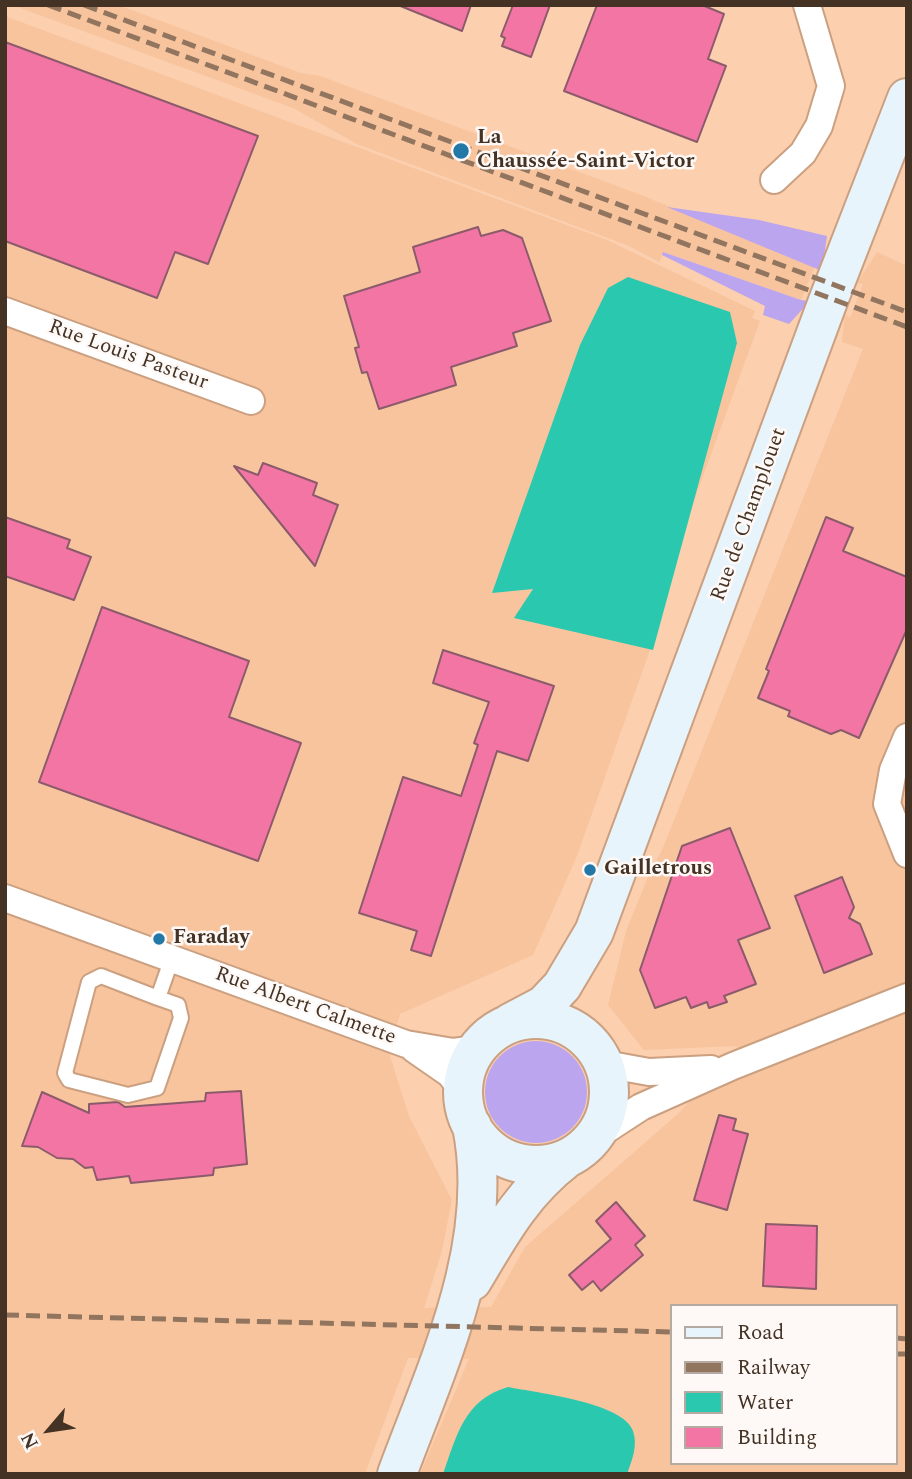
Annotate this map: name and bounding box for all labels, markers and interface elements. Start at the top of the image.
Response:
place label: La Chaussée-Saint-Victor [477,126,694,176]
marker: La Chaussée-Saint-Victor [451,141,471,161]
street label: Rue Louis Pasteur [45,315,211,397]
street label: Rue de Champlouet [707,425,793,605]
place label: Gailletrous [604,857,712,883]
marker: Gailletrous [582,862,598,878]
place label: Faraday [173,926,250,952]
marker: Faraday [151,931,167,947]
street label: Rue Albert Calmette [211,963,399,1051]
legend [670,1304,898,1465]
text: Road [737,1317,784,1349]
text: Railway [737,1352,810,1384]
text: Water [737,1387,793,1419]
north arrow [14,1395,84,1465]
text: Building [737,1422,817,1454]
text: N [14,1427,47,1454]

